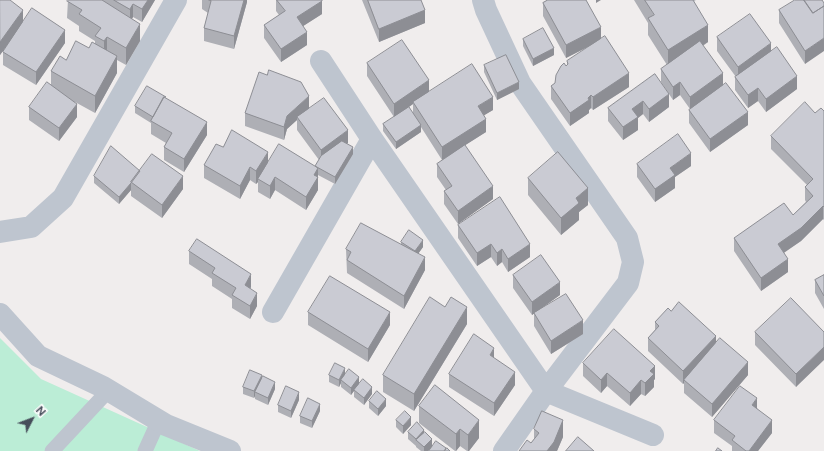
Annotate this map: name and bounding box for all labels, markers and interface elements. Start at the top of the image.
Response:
north arrow [12,399,52,439]
text: N [34,404,48,418]

